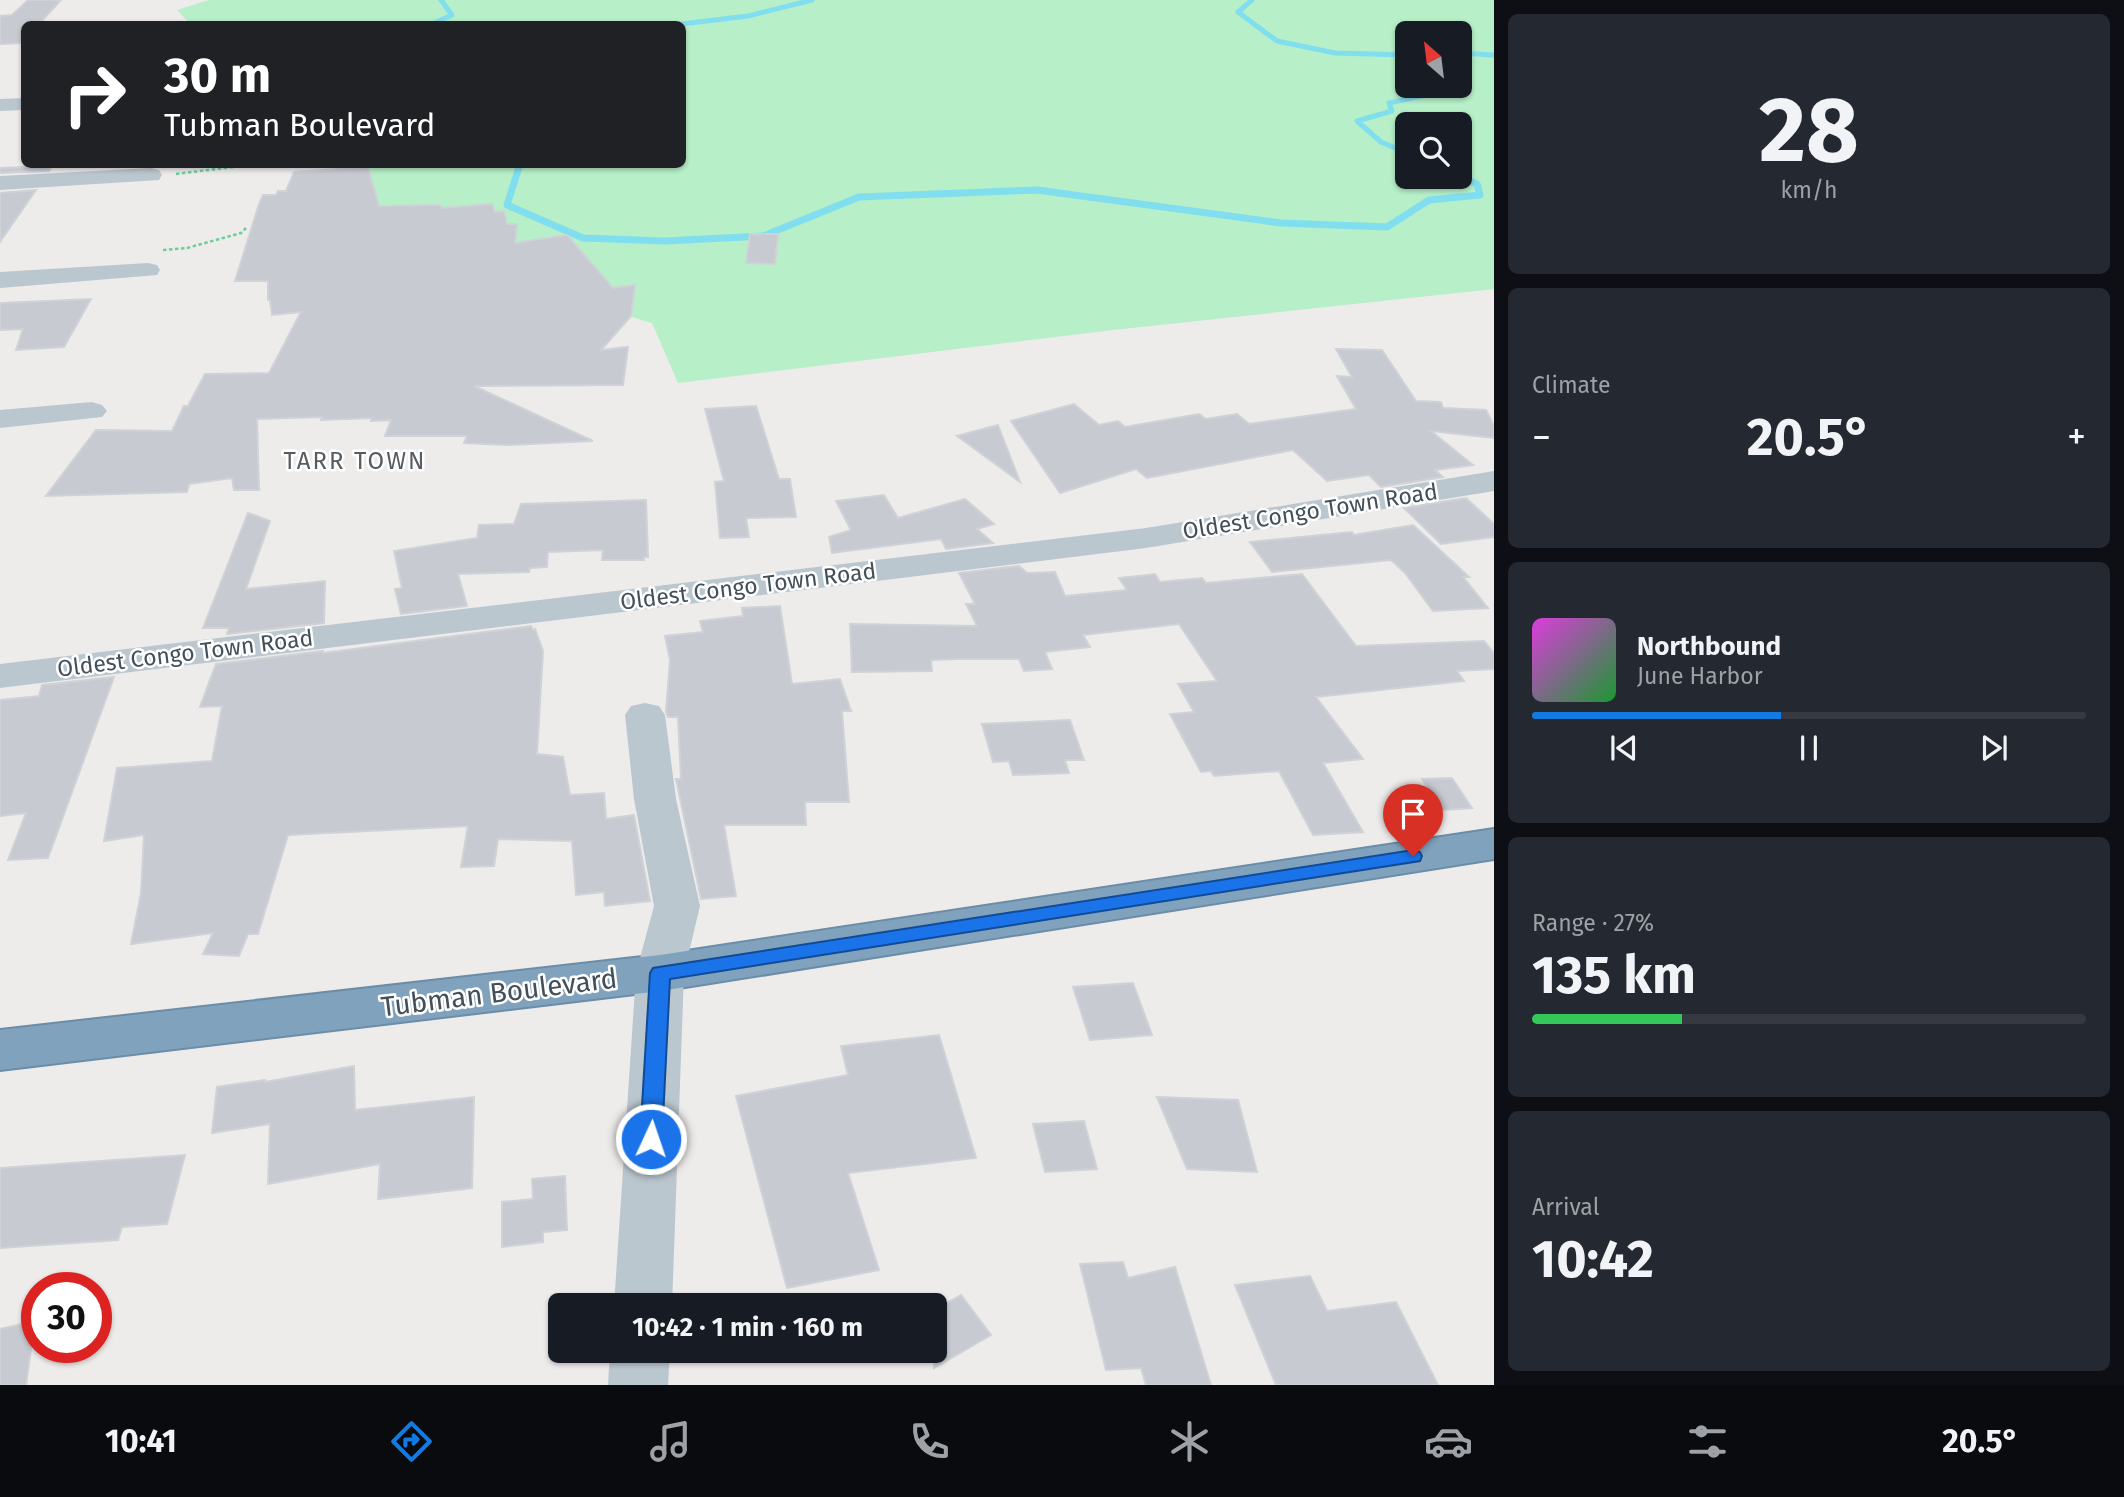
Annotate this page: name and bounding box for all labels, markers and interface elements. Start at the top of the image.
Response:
north arrow [1395,21,1472,98]
map controls [1395,21,1472,189]
text: 30 m [164,46,271,105]
icon: right [49,49,140,140]
text: 28 [1759,76,1859,185]
text: Tubman Boulevard [164,106,435,144]
button: search [1395,112,1472,189]
text: km/h [1781,176,1837,204]
text: Climate [1532,371,1611,399]
text: 20.5° [1747,406,1871,469]
text: − [1532,414,1551,460]
text: + [2067,414,2086,460]
district label: TARR TOWN [284,447,426,475]
street label: Oldest Congo Town Road [1181,477,1439,545]
street label: Oldest Congo Town Road [618,556,878,616]
street label: Oldest Congo Town Road [55,623,315,683]
text: Northbound [1637,631,1781,662]
text: June Harbor [1637,662,1763,690]
icon: previous [1605,729,1643,767]
icon: pause [1790,729,1828,767]
icon: next [1975,729,2013,767]
pin [1383,784,1443,856]
icon: arrive [1394,795,1432,833]
text: Range · 27% [1532,909,1654,937]
text: 135 km [1532,944,1696,1007]
street label: Tubman Boulevard [379,962,619,1023]
position arrow [614,1102,688,1176]
text: Arrival [1532,1193,1599,1221]
text: 10:42 [1532,1228,1654,1291]
speed limit sign: 30 [21,1272,112,1363]
text: 10:42 · 1 min · 160 m [632,1312,863,1343]
icon: directions [387,1417,436,1466]
icon: music [646,1417,695,1466]
icon: phone [905,1417,954,1466]
icon: climate [1165,1417,1214,1466]
icon: car [1424,1417,1473,1466]
icon: filters [1683,1417,1732,1466]
text: 10:41 [105,1422,177,1460]
text: 20.5° [1942,1422,2019,1460]

